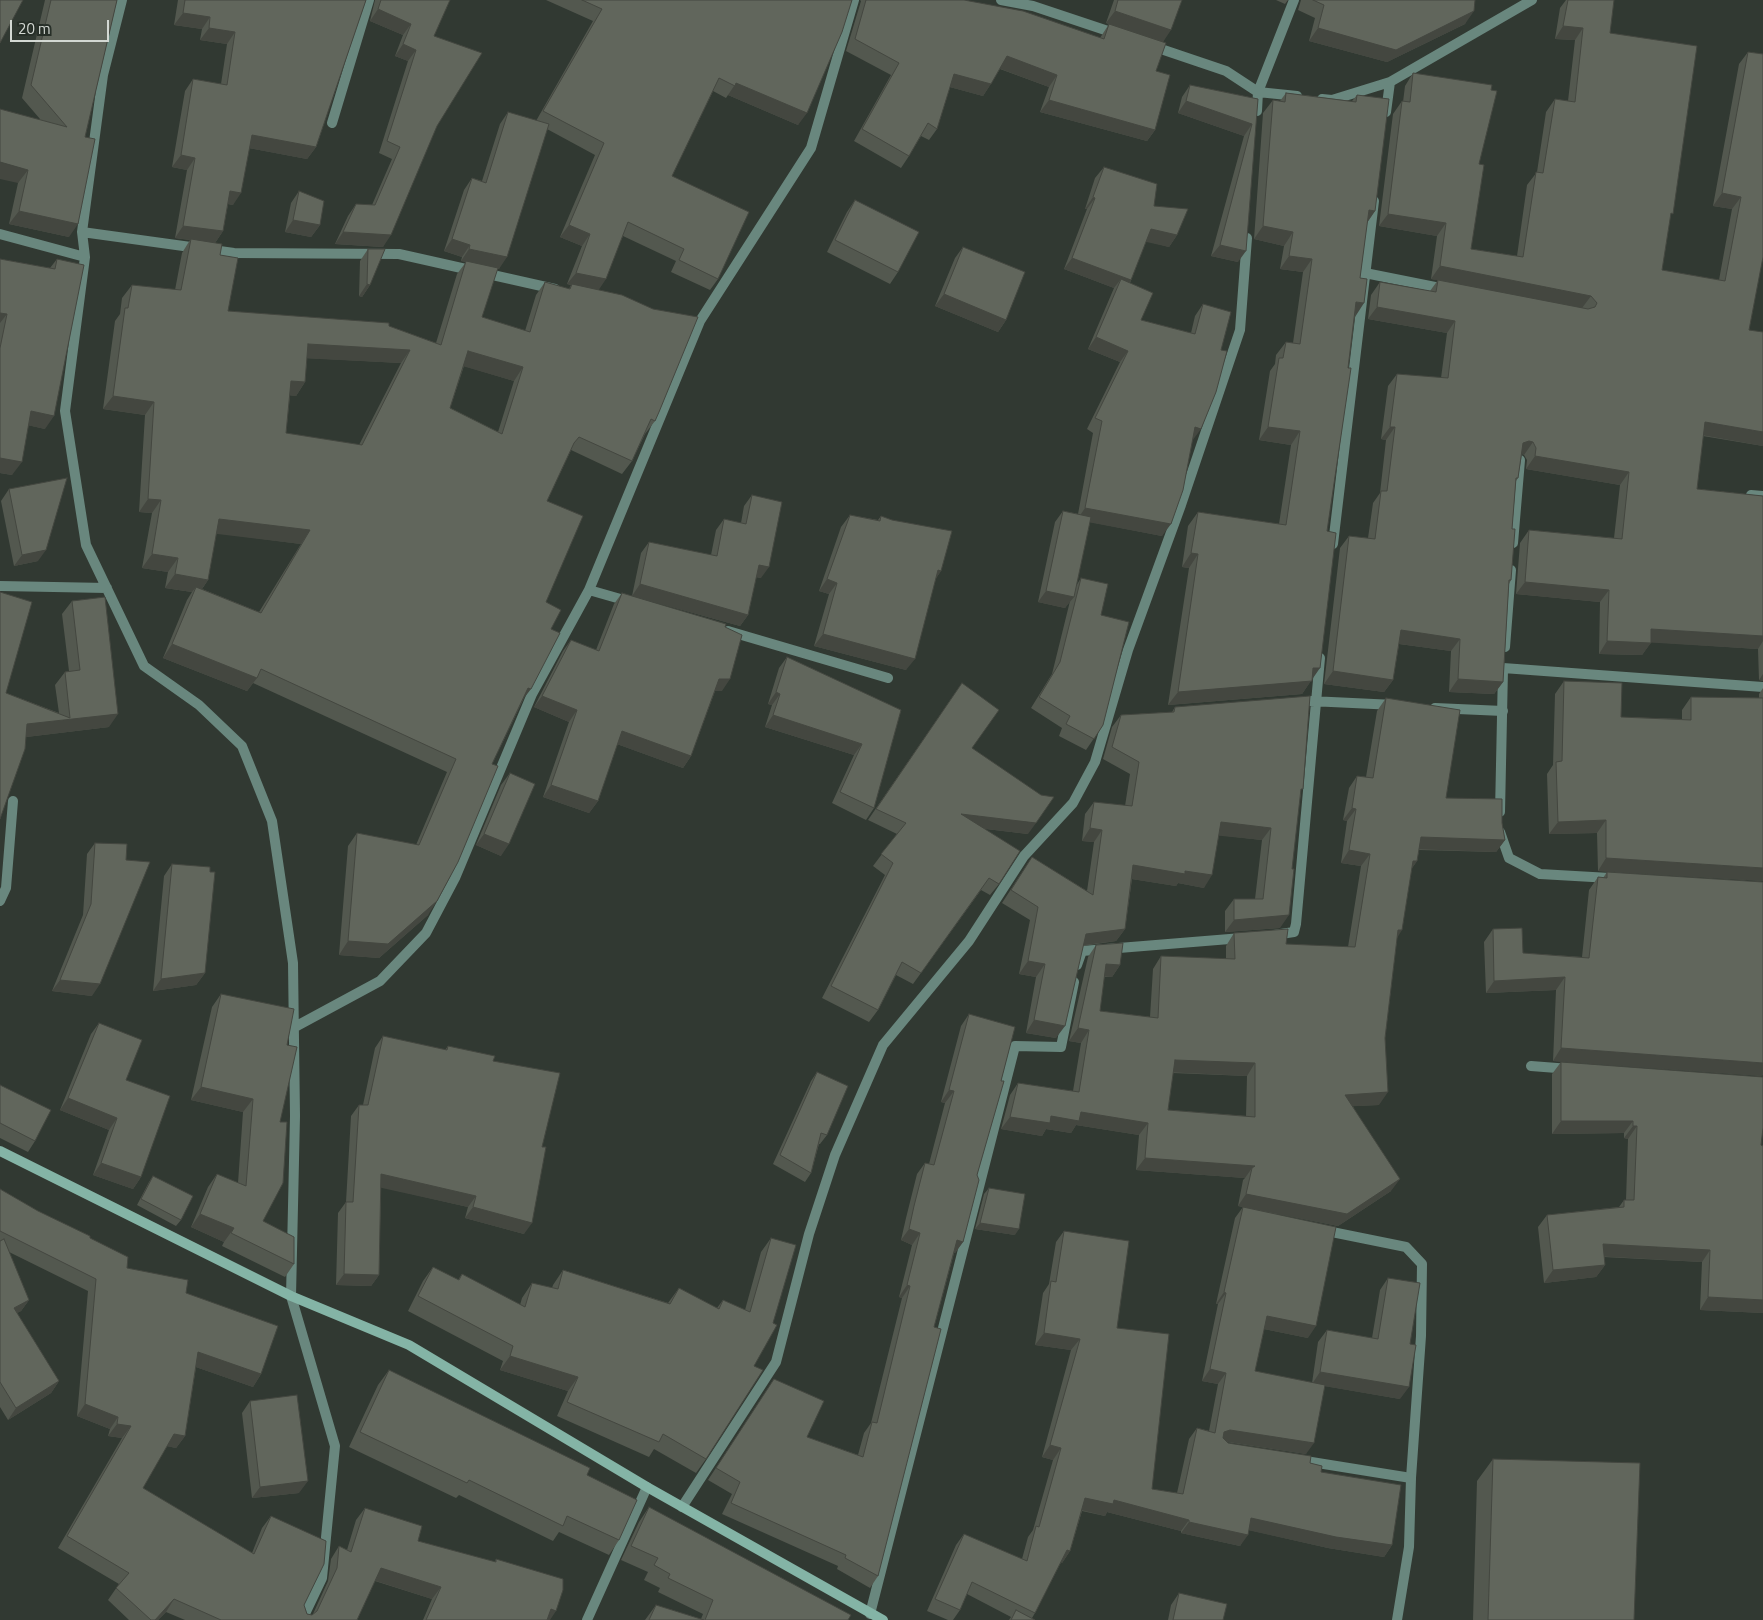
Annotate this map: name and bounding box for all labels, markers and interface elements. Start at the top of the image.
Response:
scale bar [12,10,111,42]
text: 20 m [18,17,51,40]

